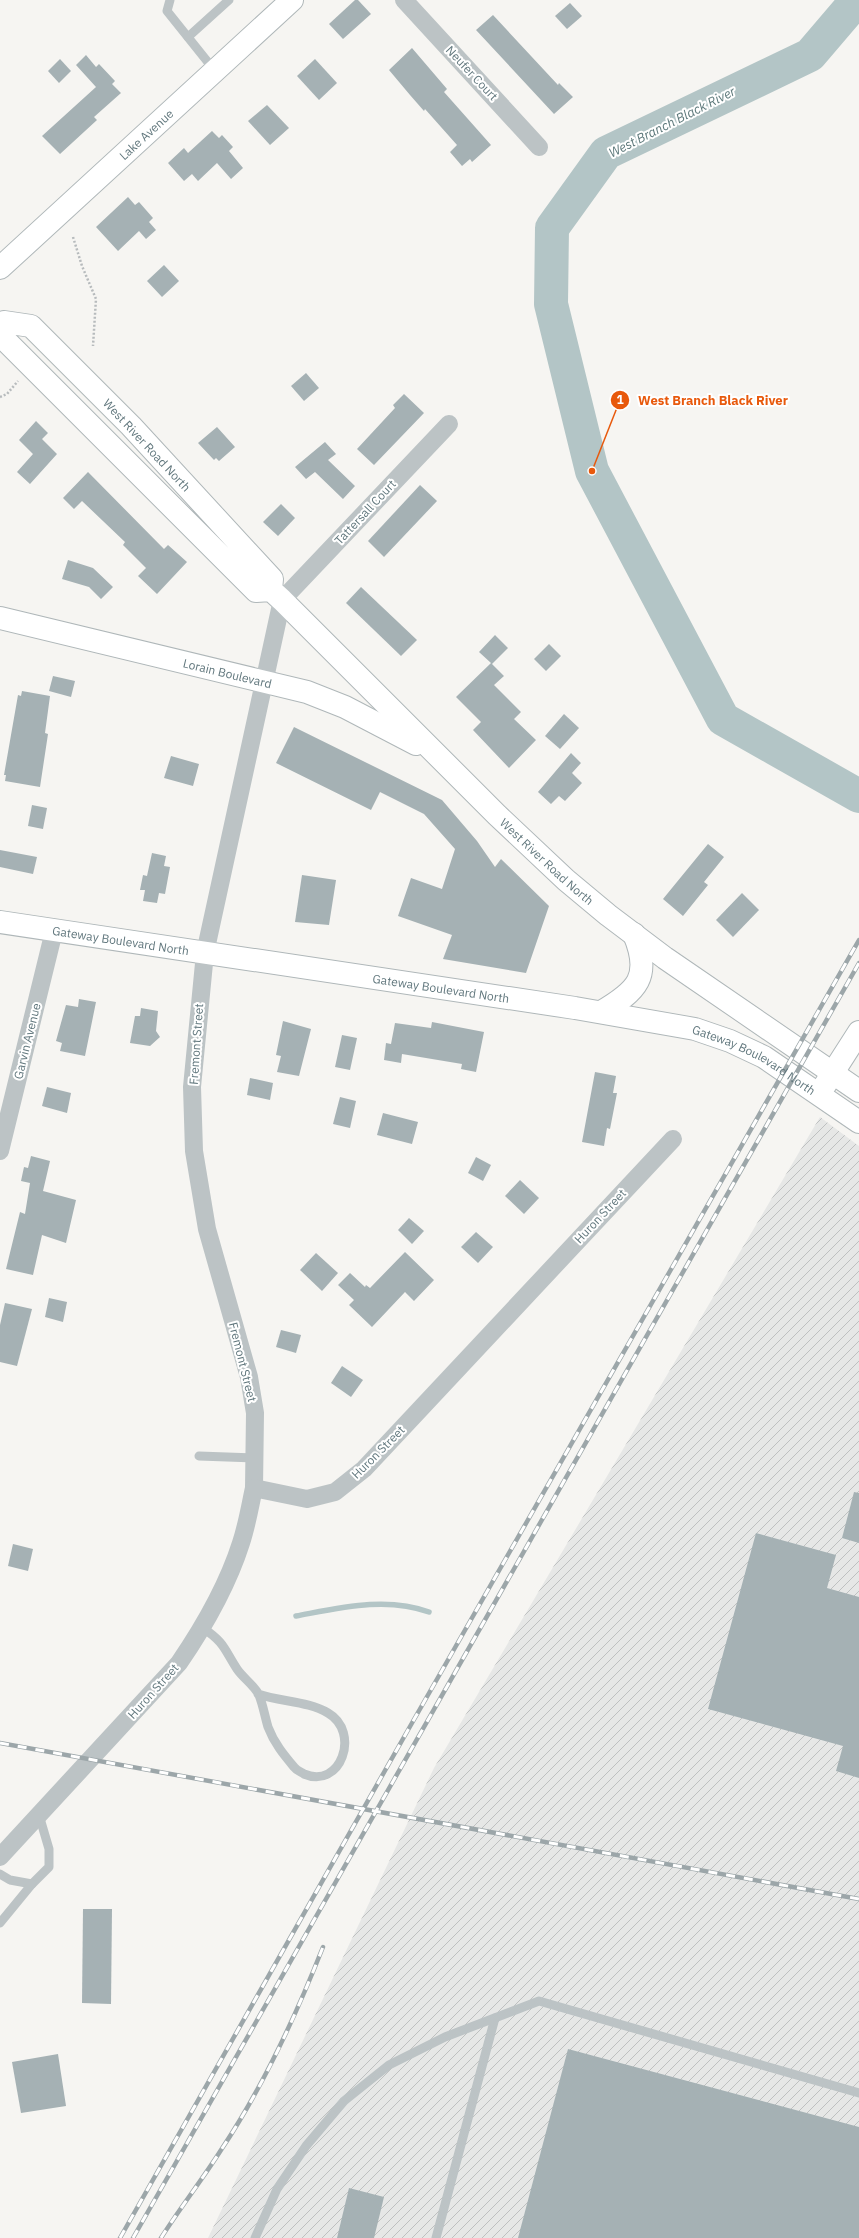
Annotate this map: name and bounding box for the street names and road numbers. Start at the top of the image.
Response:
street label: Neufer Court [443,43,501,103]
street label: Lake Avenue [116,105,176,163]
street label: West River Road North [100,396,194,494]
street label: Tattersall Court [331,477,399,547]
street label: Lorain Boulevard [182,655,273,691]
street label: West River Road North [497,815,597,908]
street label: Gateway Boulevard North [51,922,190,958]
street label: Gateway Boulevard North [372,970,510,1006]
street label: Garvin Avenue [10,1001,44,1081]
street label: Fremont Street [186,1003,206,1085]
street label: Gateway Boulevard North [690,1021,819,1098]
street label: Huron Street [571,1186,629,1246]
street label: Fremont Street [226,1321,260,1403]
street label: Huron Street [348,1422,408,1482]
street label: Huron Street [124,1660,182,1722]

